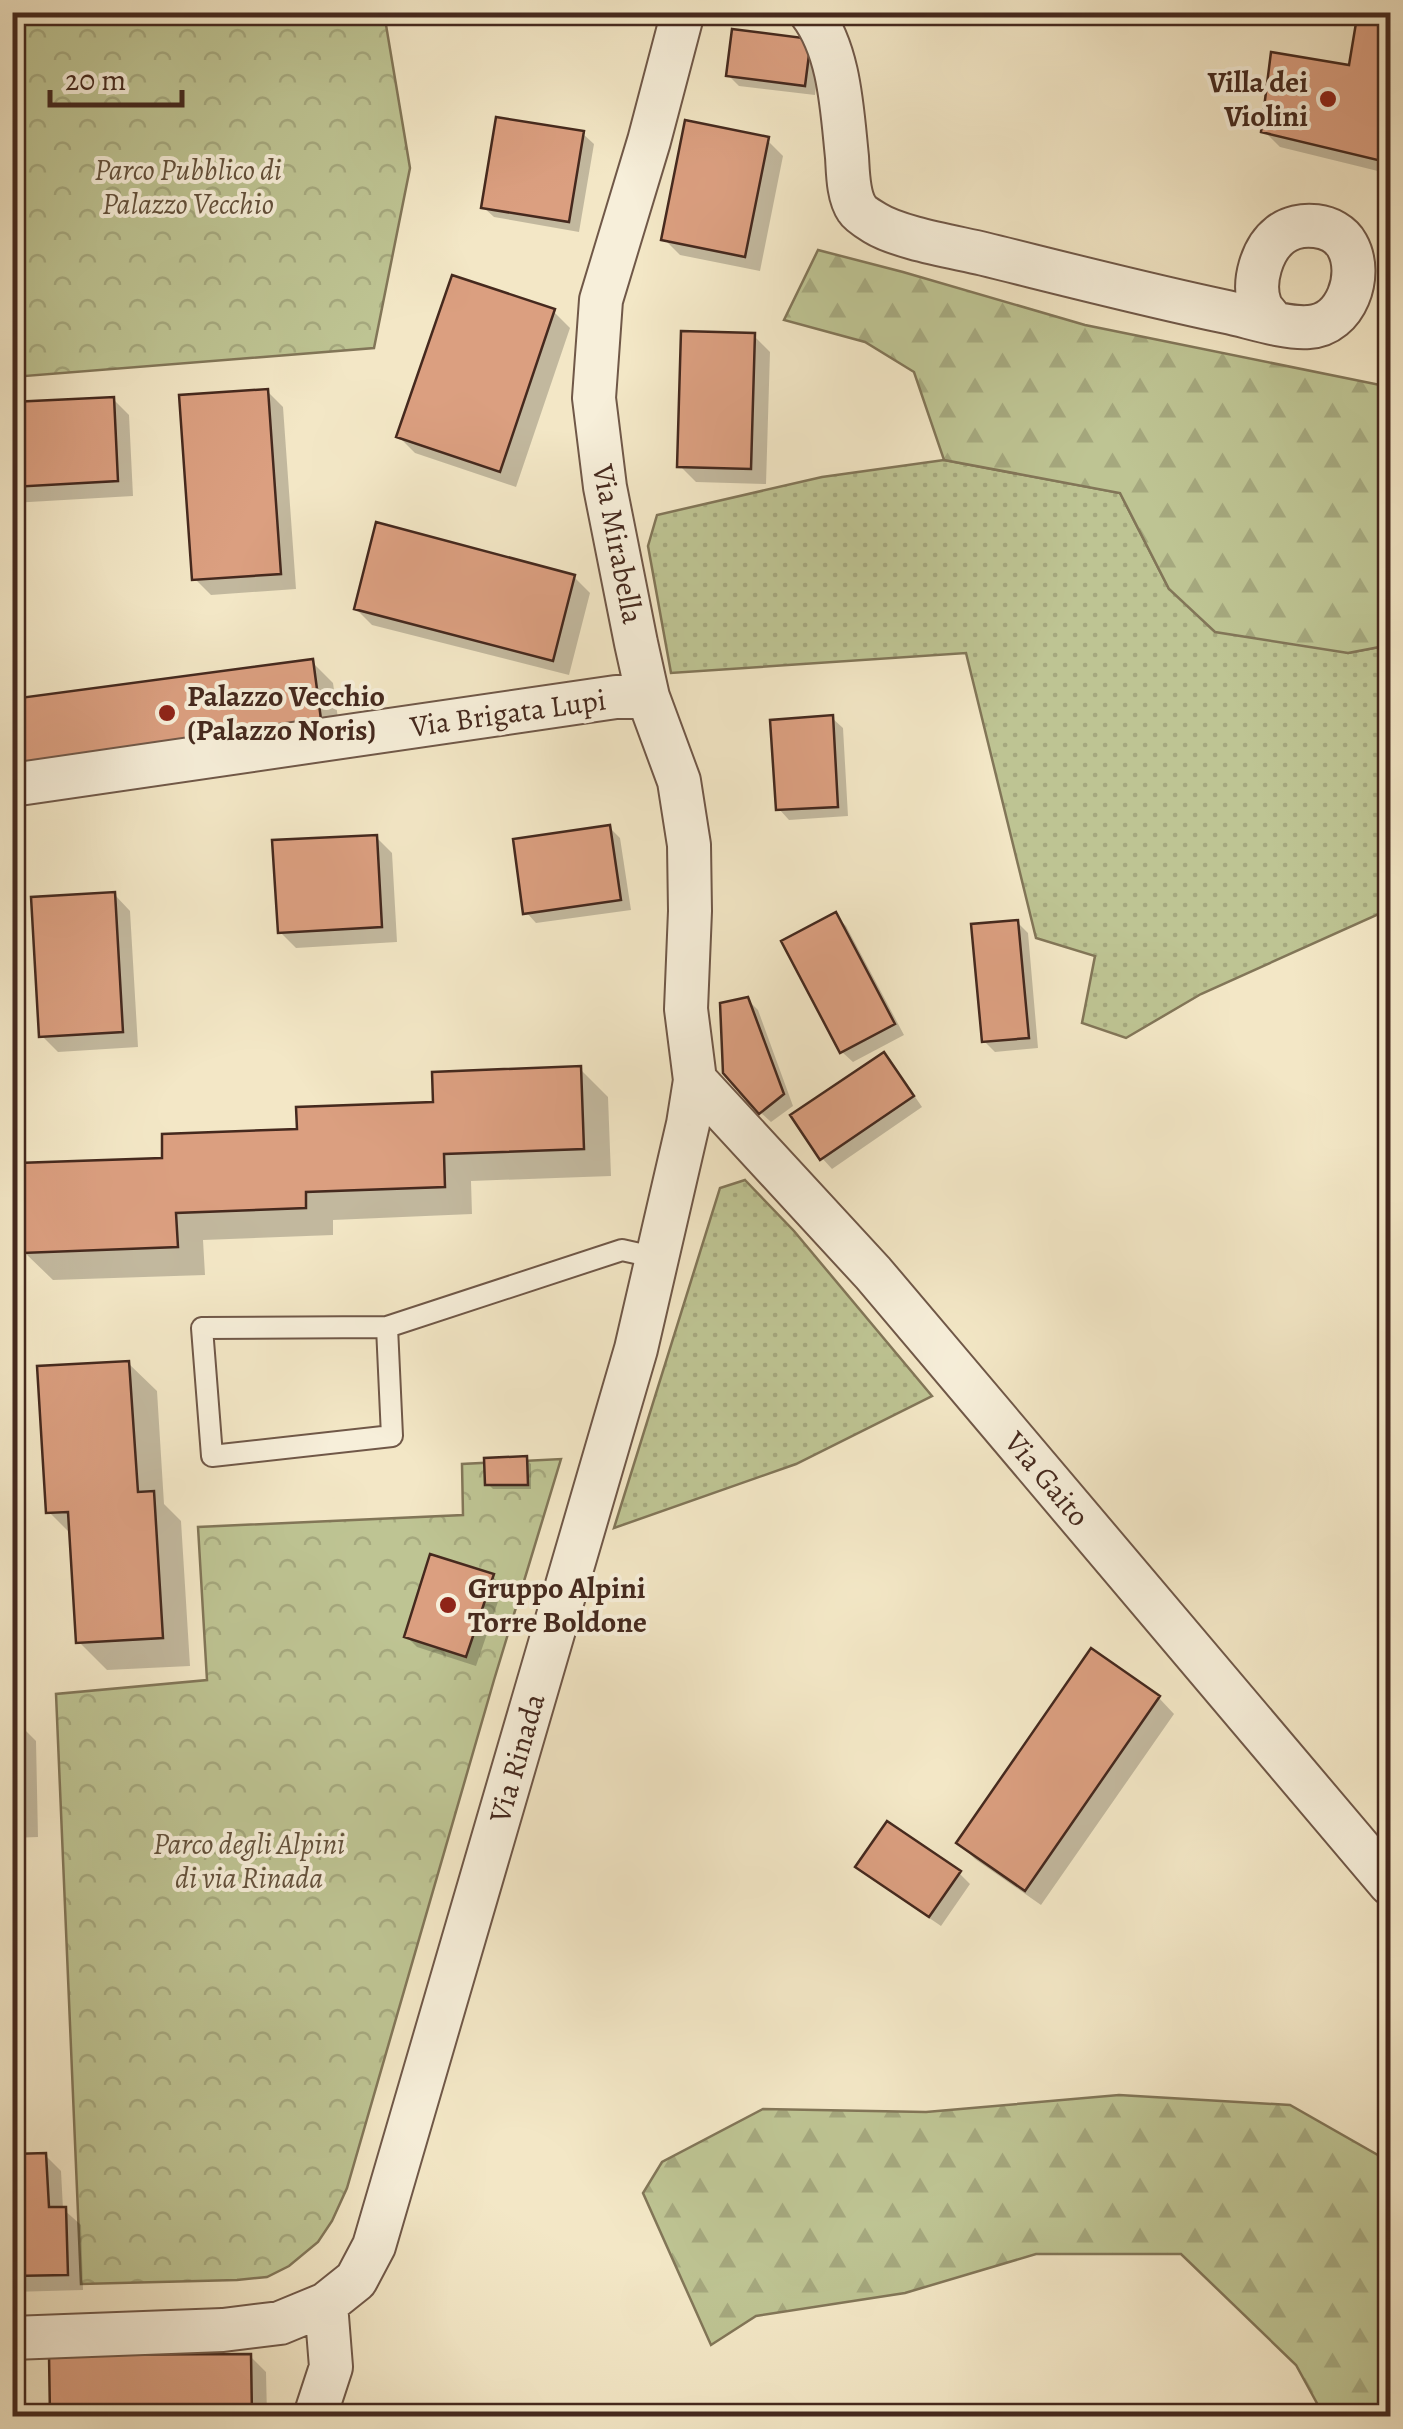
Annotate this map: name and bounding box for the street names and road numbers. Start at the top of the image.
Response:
street label: Via Mirabella [583,460,653,627]
street label: Via Brigata Lupi [407,679,608,747]
street label: Via Gaito [995,1422,1098,1535]
street label: Via Rinada [479,1689,554,1828]

